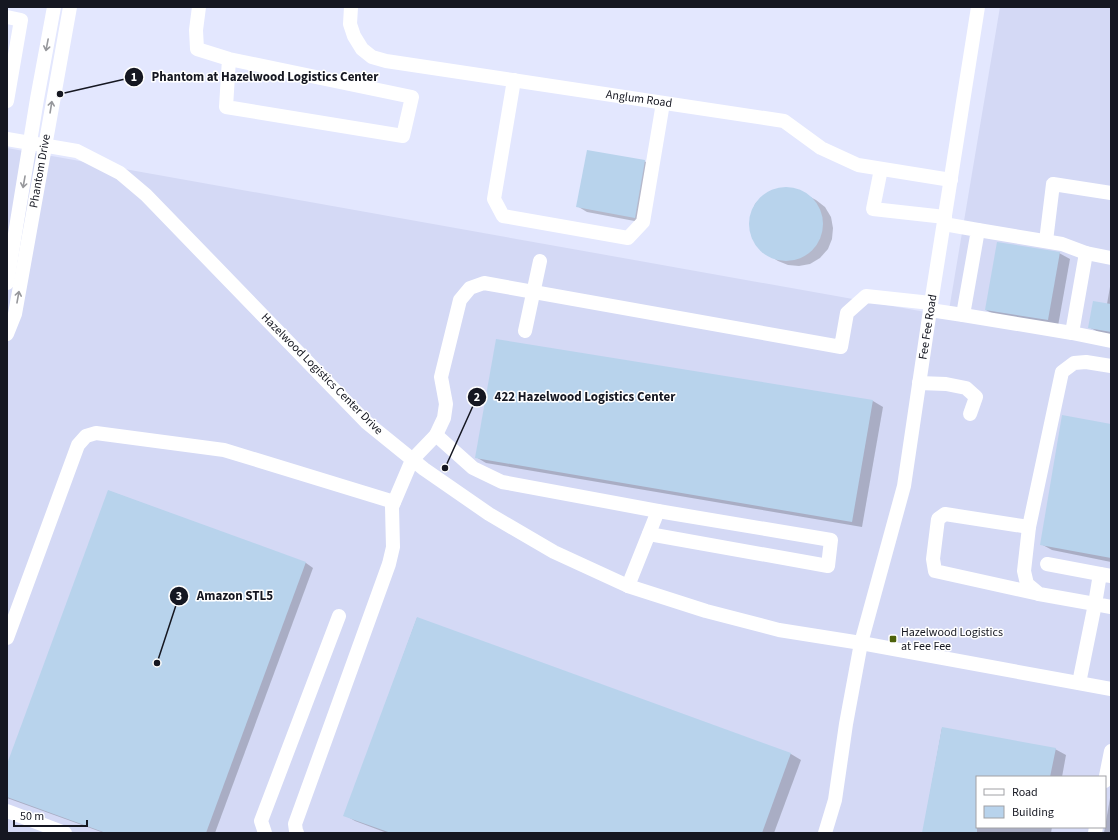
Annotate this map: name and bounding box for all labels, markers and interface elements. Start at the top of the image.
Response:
one-way arrow [43,38,51,51]
callout: Phantom at Hazelwood Logistics Center [124,64,387,89]
text: Phantom at Hazelwood Logistics Center [152,68,379,86]
text: 1 [131,69,137,86]
street label: Anglum Road [605,86,673,112]
one-way arrow [47,101,55,114]
street label: Phantom Drive [25,133,55,209]
one-way arrow [20,175,28,188]
one-way arrow [15,291,23,304]
street label: Fee Fee Road [914,293,942,361]
street label: Hazelwood Logistics Center Drive [257,309,387,439]
callout: 422 Hazelwood Logistics Center [467,384,684,409]
text: 422 Hazelwood Logistics Center [495,388,676,406]
text: 2 [474,389,480,406]
callout: Amazon STL5 [169,583,281,608]
text: Amazon STL5 [196,587,273,605]
text: 3 [176,588,182,605]
place label: Hazelwood Logistics at Fee Fee [901,624,1003,655]
marker: Hazelwood Logistics at Fee Fee [888,634,898,644]
legend [976,776,1106,828]
text: Road [1012,784,1038,801]
scale bar [14,802,87,828]
text: Building [1012,804,1054,821]
text: 50 m [20,808,44,825]

